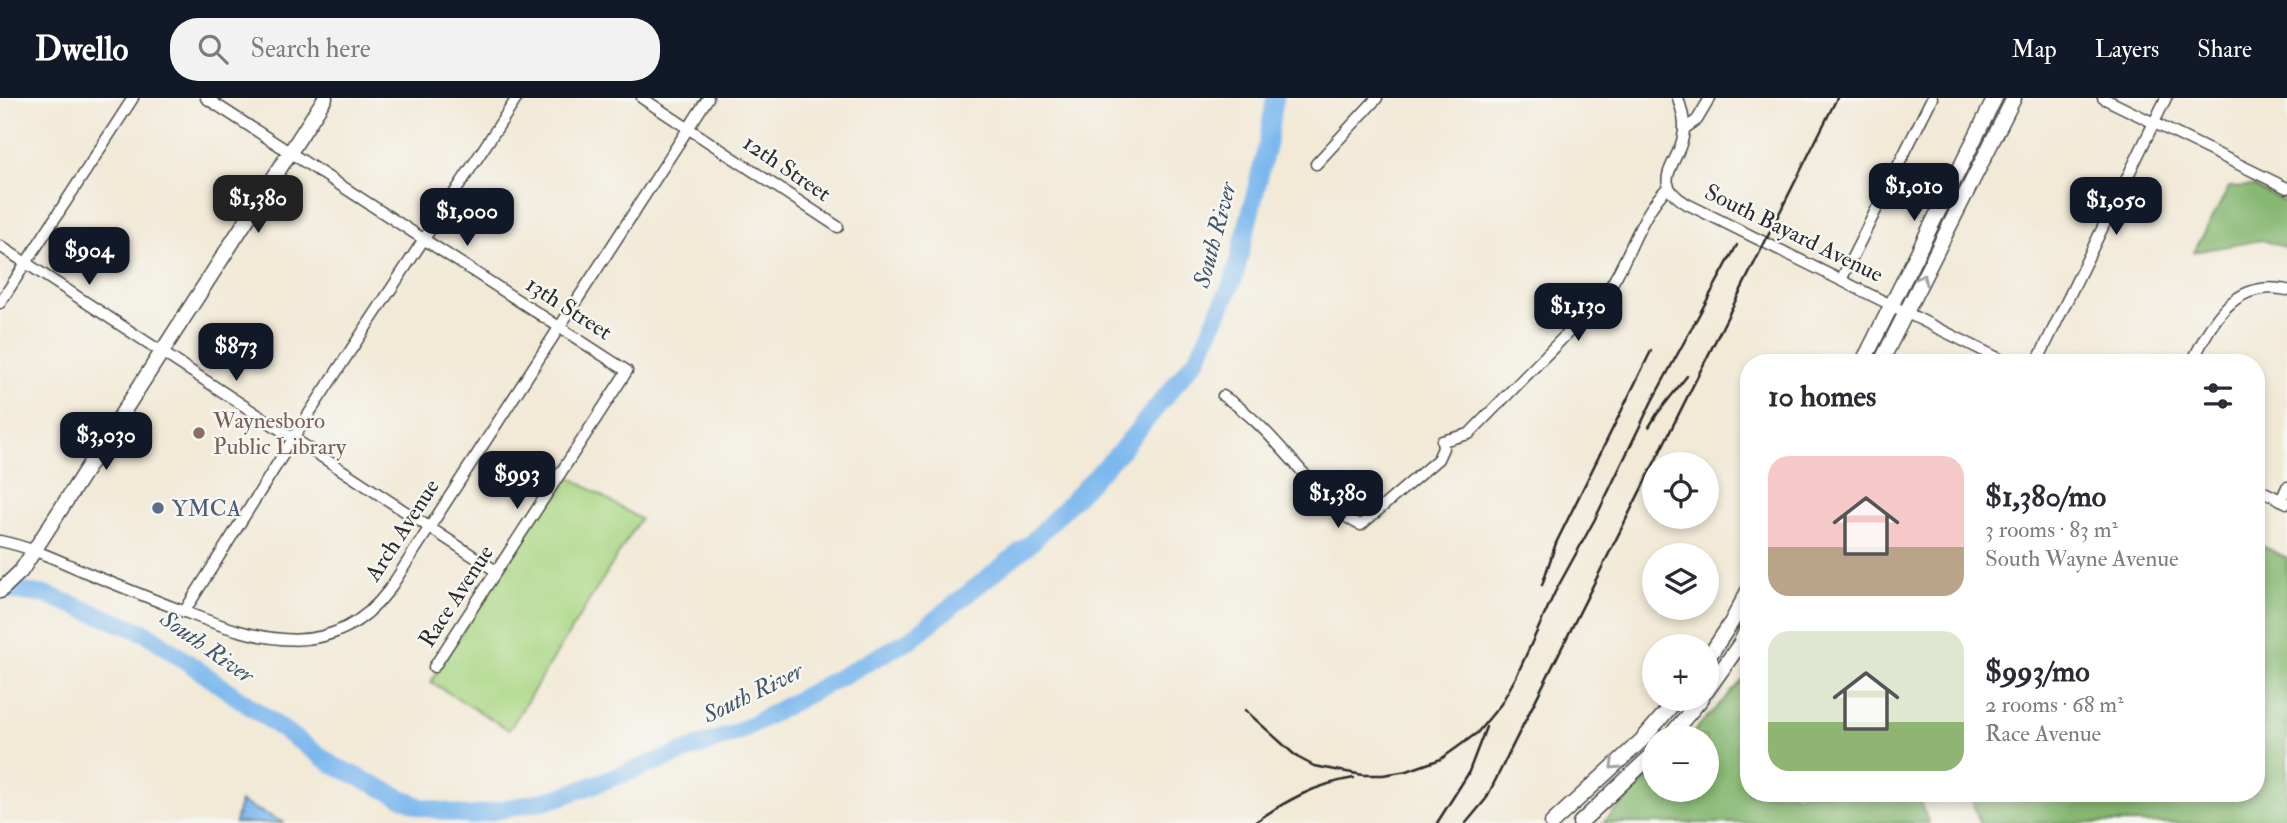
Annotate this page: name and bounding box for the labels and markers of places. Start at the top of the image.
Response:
pin: $1,010 [1857,164,1971,223]
pin: $1,380 [201,176,315,235]
pin: $1,050 [2059,178,2173,237]
pin: $1,000 [410,188,524,248]
pin: $904 [48,228,130,287]
pin: $1,130 [1521,284,1635,343]
pin: $873 [195,324,277,383]
place label: Waynesboro Public Library [212,406,347,461]
pin: $3,030 [49,412,163,472]
marker: Waynesboro Public Library [191,425,207,441]
pin: $993 [476,452,558,511]
pin: $1,380 [1281,470,1395,530]
place label: YMCA [172,494,242,523]
marker: YMCA [150,500,166,516]

